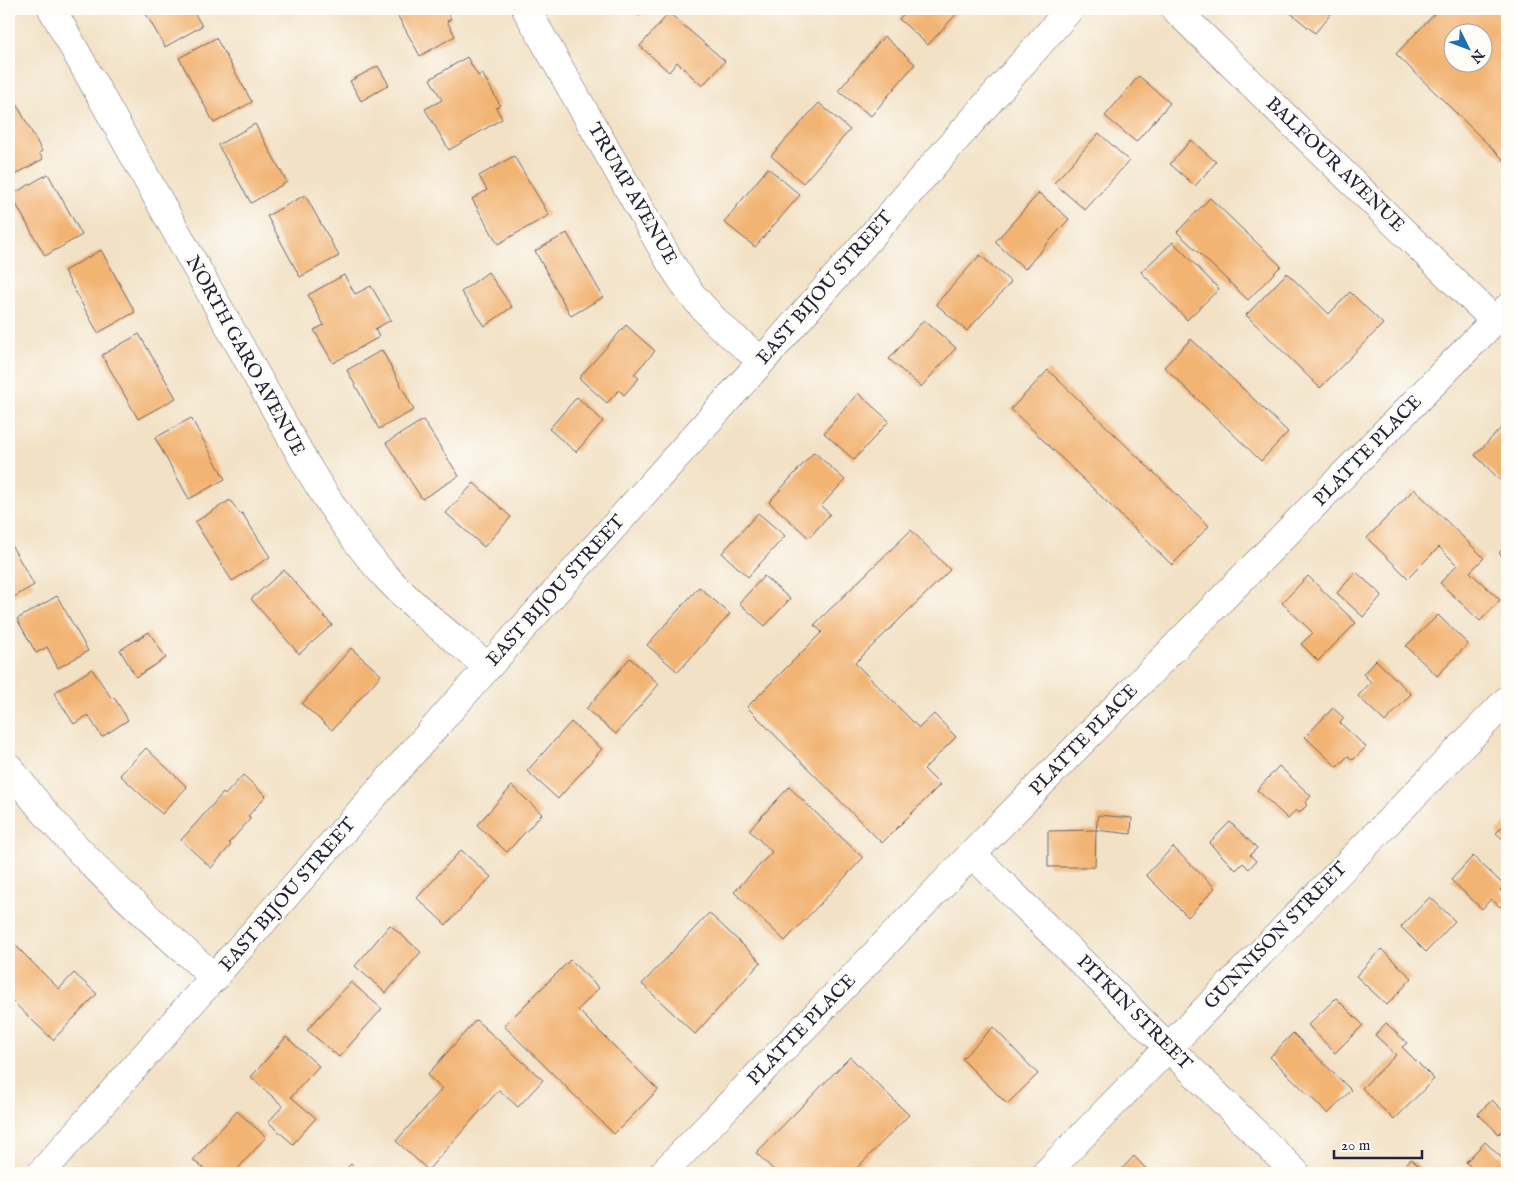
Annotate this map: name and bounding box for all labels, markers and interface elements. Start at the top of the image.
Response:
north arrow [1444,22,1494,72]
text: N [1466,45,1488,67]
street label: BALFOUR AVENUE [1260,92,1410,238]
street label: TRUMP AVENUE [582,119,682,269]
street label: EAST BIJOU STREET [752,206,898,370]
street label: NORTH GARO AVENUE [180,252,310,460]
street label: PLATTE PLACE [1309,390,1427,512]
street label: EAST BIJOU STREET [482,510,631,672]
street label: PLATTE PLACE [1025,679,1143,801]
street label: EAST BIJOU STREET [215,813,361,977]
street label: GUNNISON STREET [1199,857,1353,1015]
street label: PITKIN STREET [1071,950,1197,1076]
street label: PLATTE PLACE [743,969,861,1091]
scale bar [1334,1127,1421,1159]
text: 20 m [1341,1136,1371,1155]

